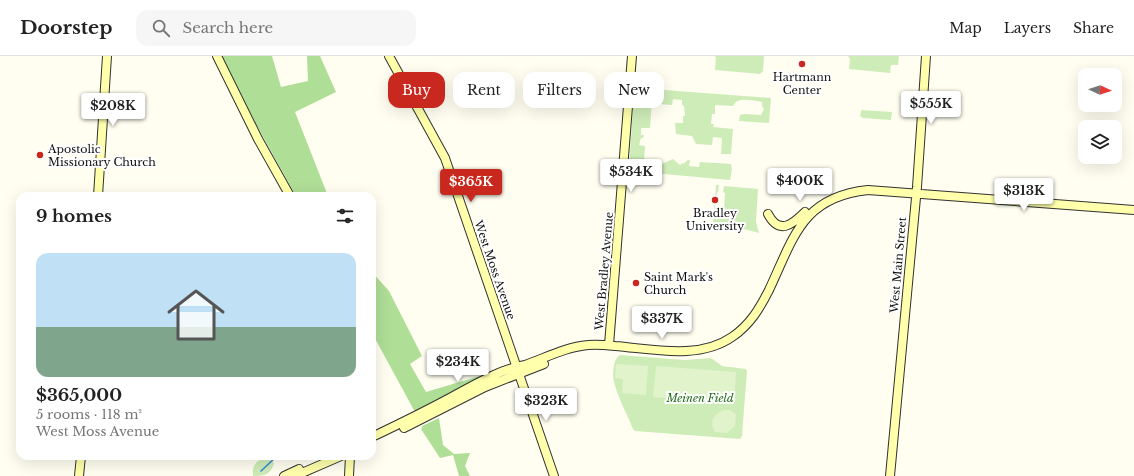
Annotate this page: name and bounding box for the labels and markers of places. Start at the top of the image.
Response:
marker: Hartmann Center [797,59,807,69]
place label: Hartmann Center [773,70,832,97]
pin: $555K [903,91,959,125]
pin: $208K [85,93,141,127]
place label: Apostolic Missionary Church [47,142,156,169]
marker: Apostolic Missionary Church [35,150,45,160]
pin: $534K [603,159,659,193]
pin: $400K [772,168,828,202]
pin: $365K [443,169,499,203]
pin: $313K [996,178,1052,212]
marker: Bradley University [710,195,720,205]
place label: Bradley University [686,206,744,233]
place label: Saint Mark's Church [644,270,713,297]
marker: Saint Mark's Church [631,278,641,288]
pin: $337K [634,306,690,340]
pin: $234K [430,349,486,383]
pin: $323K [518,388,574,422]

